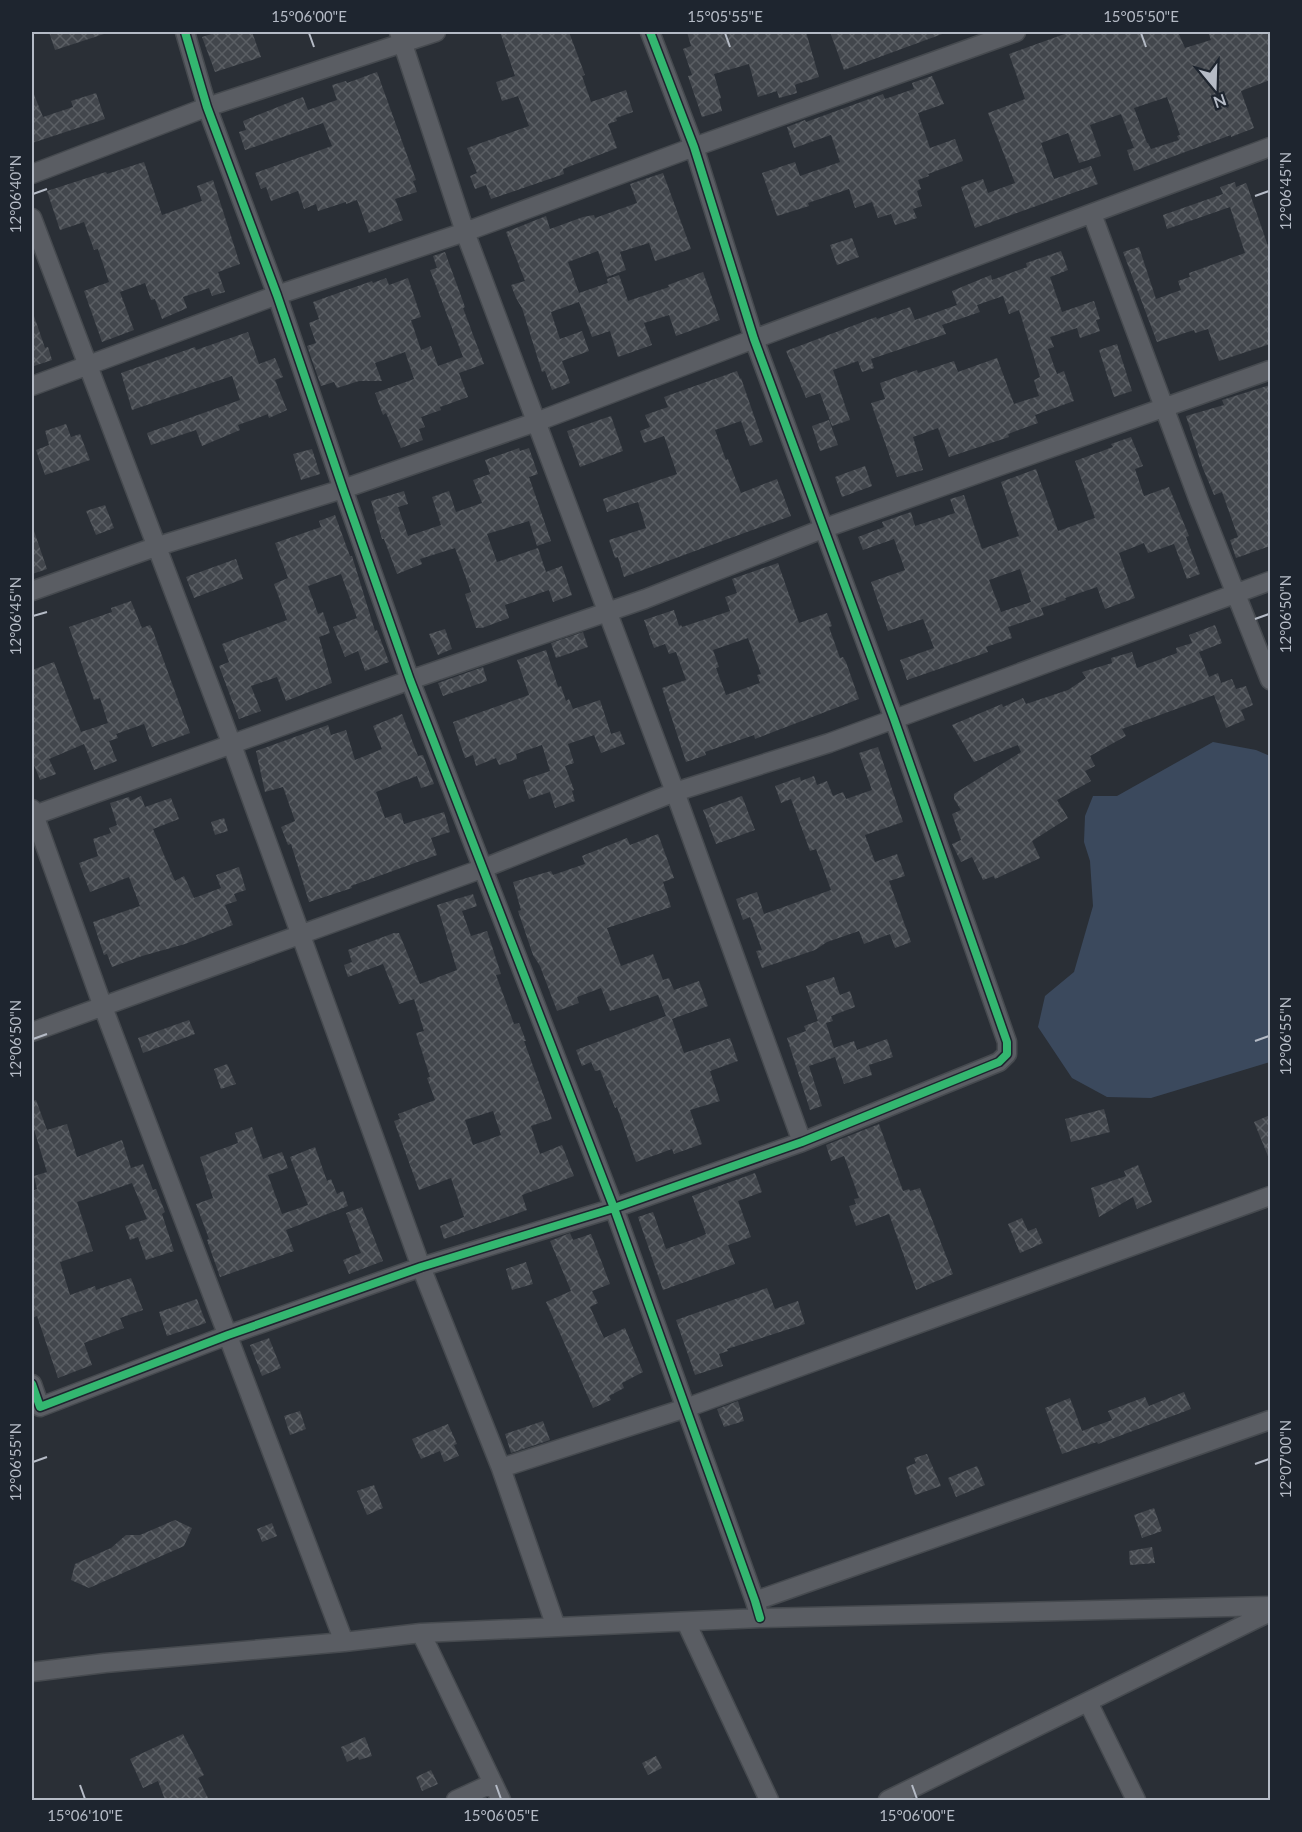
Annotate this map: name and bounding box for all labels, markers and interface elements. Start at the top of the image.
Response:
text: 15°06'00"E [271,7,347,25]
text: 15°05'55"E [687,7,763,25]
text: 15°05'50"E [1103,7,1179,25]
north arrow [1185,57,1245,117]
text: N [1211,91,1229,113]
text: 12°06'45"N [1276,152,1294,230]
text: 12°06'40"N [6,155,24,233]
text: 12°06'50"N [1276,575,1294,653]
text: 12°06'45"N [6,577,24,655]
text: 12°06'55"N [1276,997,1294,1075]
text: 12°06'50"N [6,1000,24,1078]
text: 12°07'00"N [1276,1420,1294,1498]
text: 12°06'55"N [6,1423,24,1501]
text: 15°06'10"E [47,1806,123,1824]
text: 15°06'05"E [463,1806,539,1824]
text: 15°06'00"E [879,1806,955,1824]

